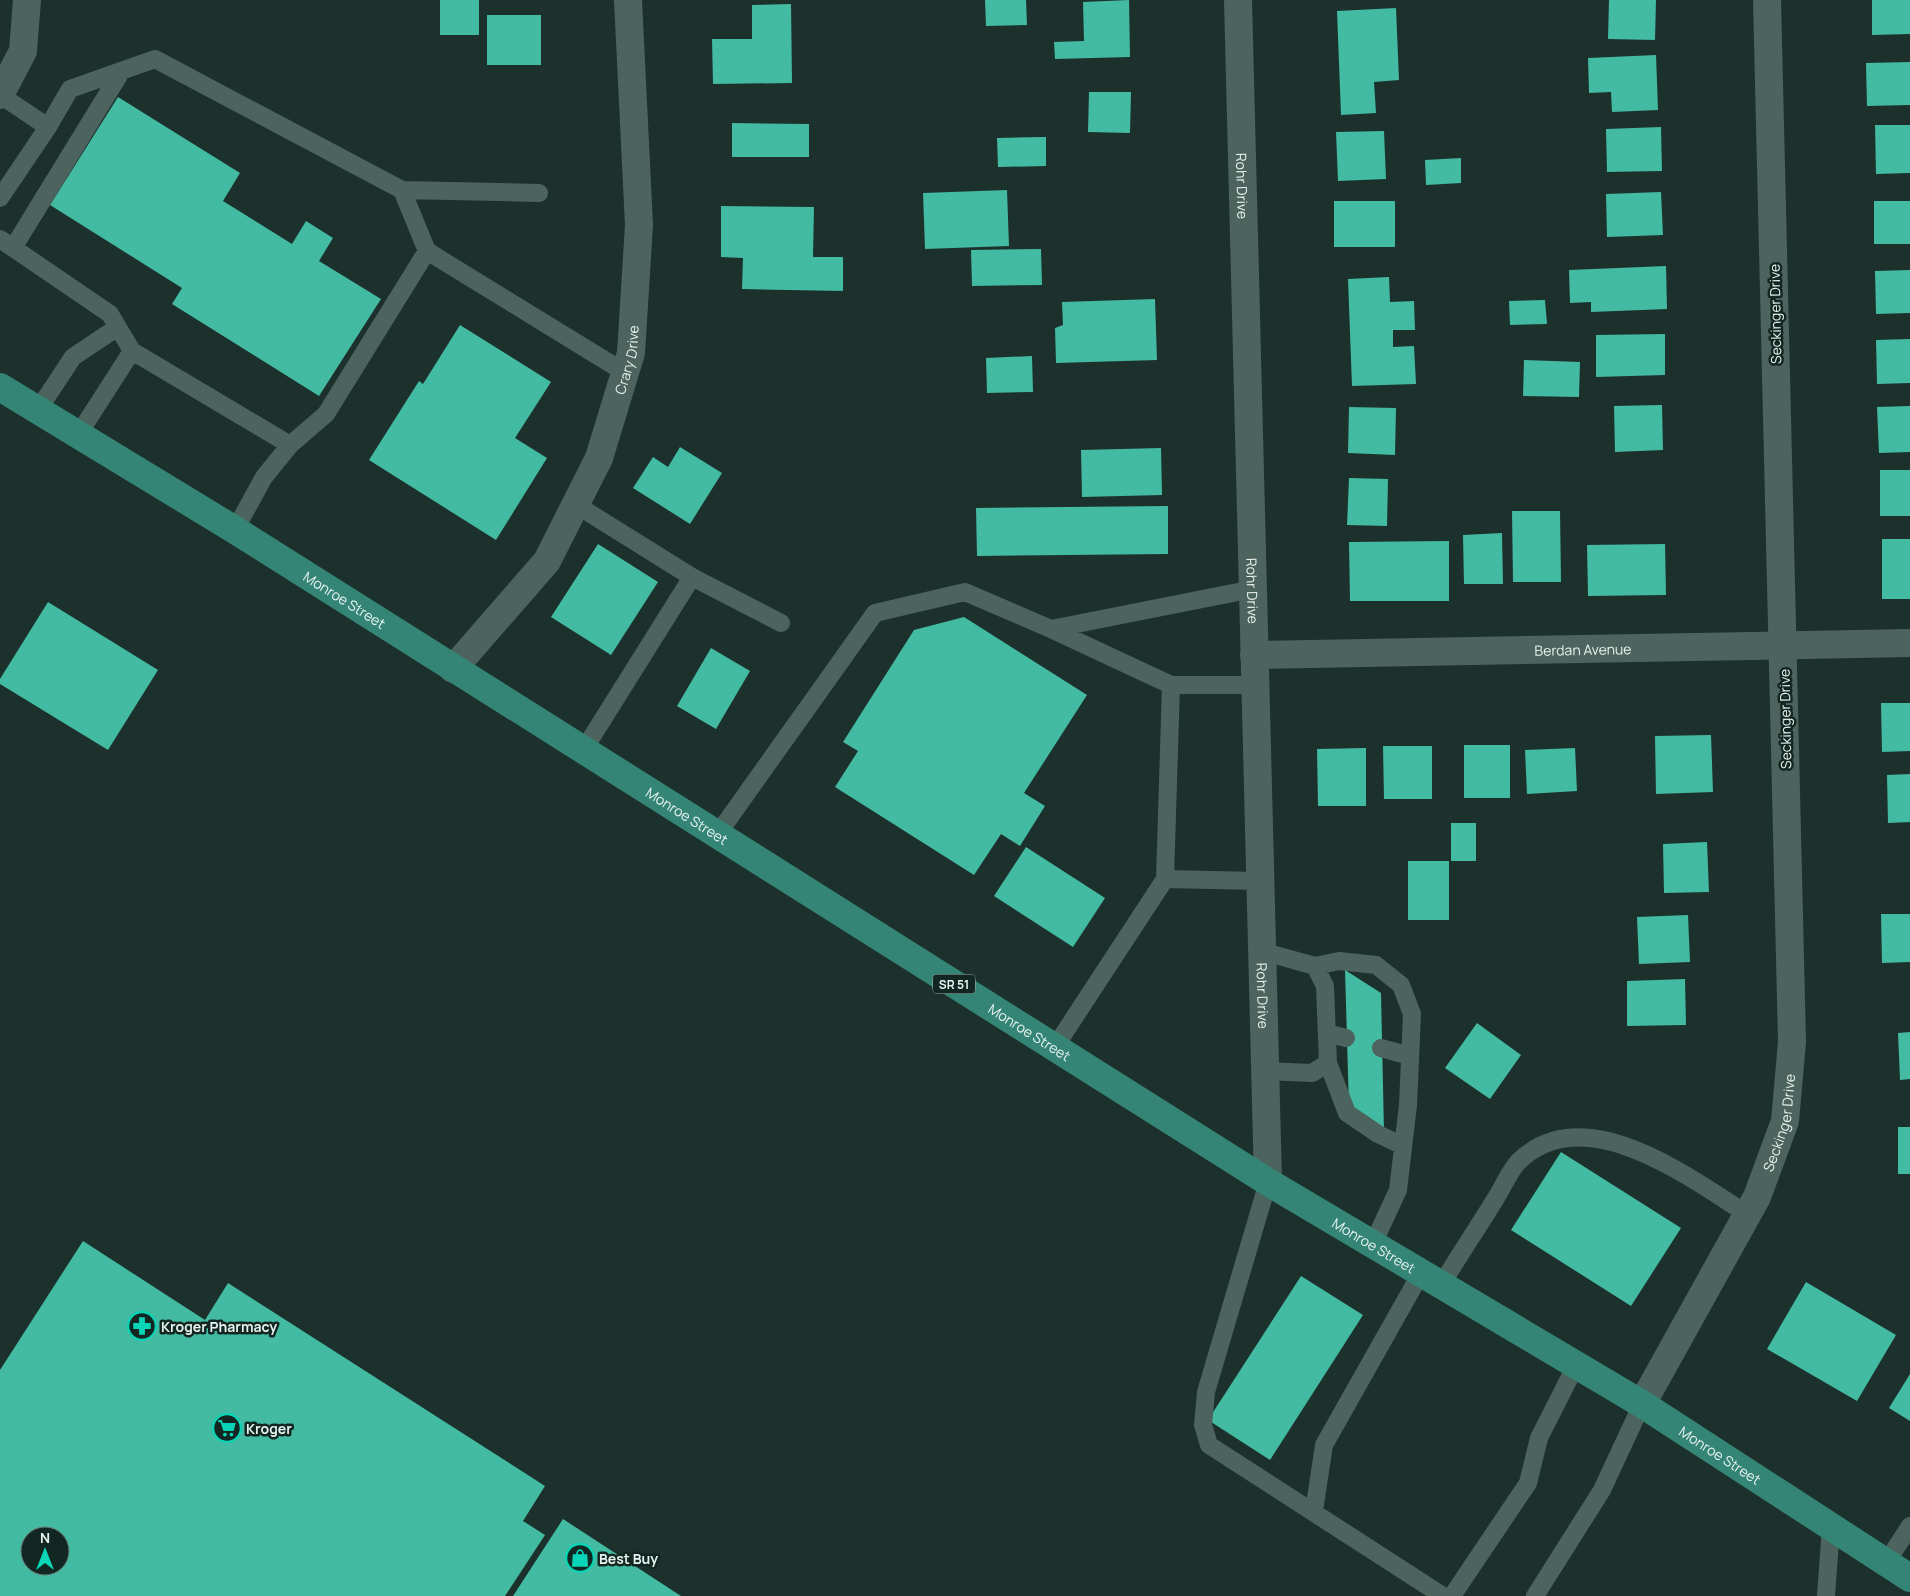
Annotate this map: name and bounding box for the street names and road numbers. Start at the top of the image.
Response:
street label: Rohr Drive [1232,153,1253,219]
street label: Seckinger Drive [1765,264,1785,364]
street label: Crary Drive [609,325,642,397]
street label: Rohr Drive [1243,558,1263,624]
street label: Monroe Street [300,566,390,633]
street label: Berdan Avenue [1534,639,1632,659]
street label: Seckinger Drive [1775,669,1795,769]
street label: Monroe Street [643,782,732,849]
street label: Rohr Drive [1253,962,1274,1029]
road number: SR 51 [933,974,975,994]
street label: Monroe Street [985,999,1075,1065]
street label: Seckinger Drive [1758,1073,1799,1174]
street label: Monroe Street [1329,1213,1420,1277]
street label: Monroe Street [1676,1421,1765,1489]

